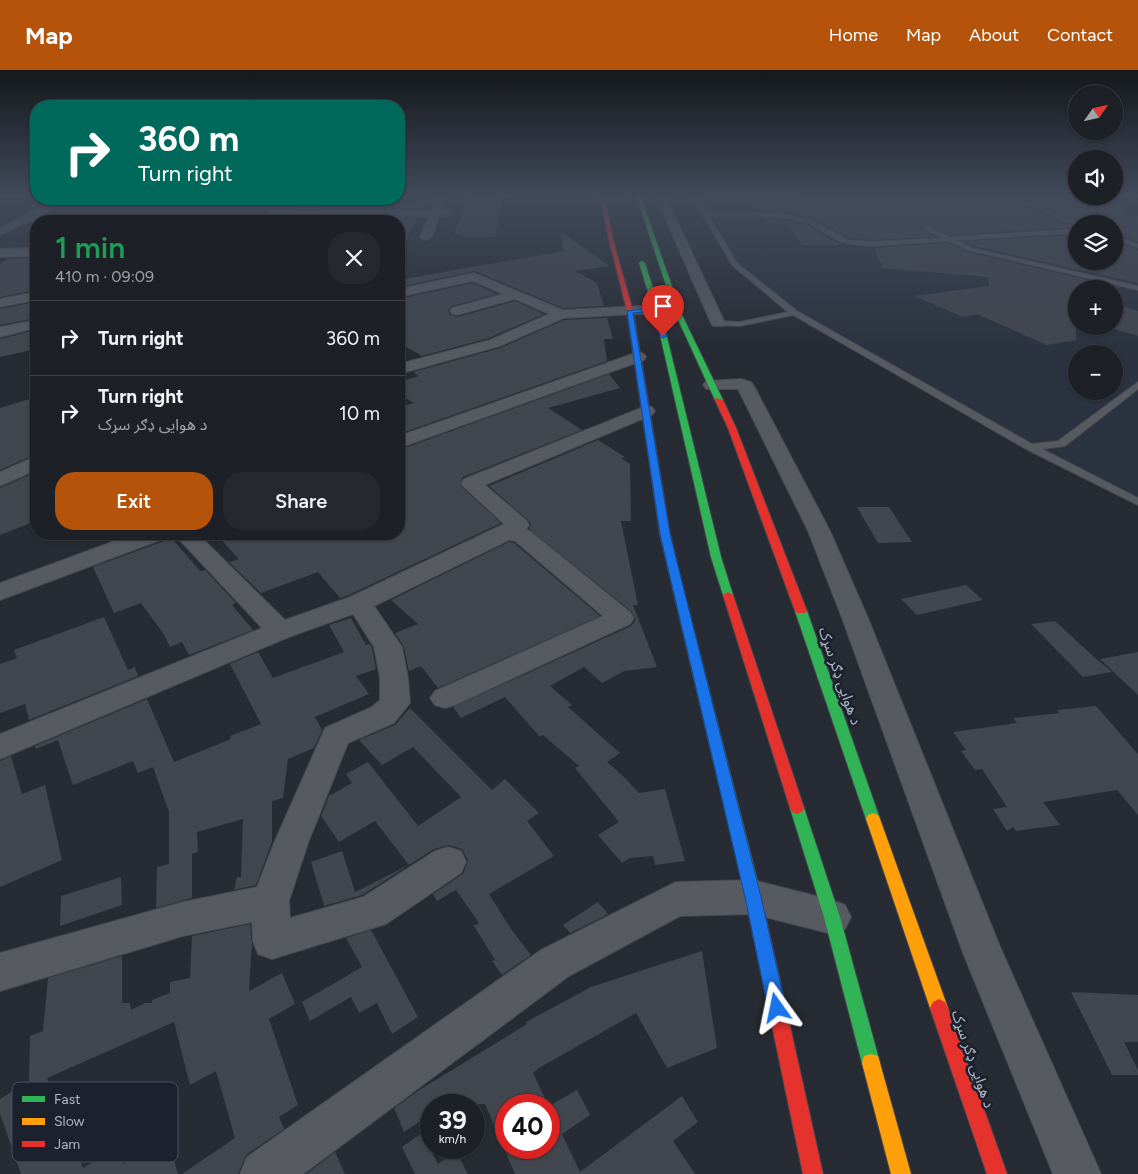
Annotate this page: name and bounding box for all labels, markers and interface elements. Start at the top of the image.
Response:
text: Map [25,21,73,50]
text: Home [829,24,878,46]
text: Map [906,24,941,46]
text: About [969,24,1019,46]
text: Contact [1047,24,1113,46]
north arrow [1068,85,1122,140]
map controls [1068,85,1123,400]
text: 360 m [138,118,239,160]
icon: right [55,120,120,185]
button: sound [1068,150,1123,205]
text: Turn right [138,160,233,187]
button: layers [1068,215,1123,270]
text: 1 min [55,229,125,266]
button: close [328,232,380,284]
text: 410 m · 09:09 [55,267,154,286]
button: + [1068,280,1123,335]
pin [642,285,684,336]
icon: arrive [649,292,677,320]
icon: right [55,324,83,352]
text: Turn right [98,327,184,350]
text: 360 m [326,327,380,350]
button: − [1068,345,1123,400]
text: Turn right [98,385,184,408]
icon: right [55,399,83,427]
text: 10 m [339,402,380,425]
text: د هوایی ډګر سړک [98,415,207,434]
button: Exit [55,472,213,530]
button: Share [223,472,380,530]
street label: د هوایی ډګر سړک [815,625,865,727]
position arrow [750,981,802,1033]
street label: د هوایی ډګر سړک [948,1008,998,1110]
legend [12,1082,178,1162]
text: Fast [54,1091,80,1108]
speed limit sign: 40 [495,1094,560,1159]
text: 39 [438,1105,467,1135]
text: Slow [54,1113,85,1130]
text: km/h [439,1132,466,1146]
text: Jam [54,1136,80,1153]

